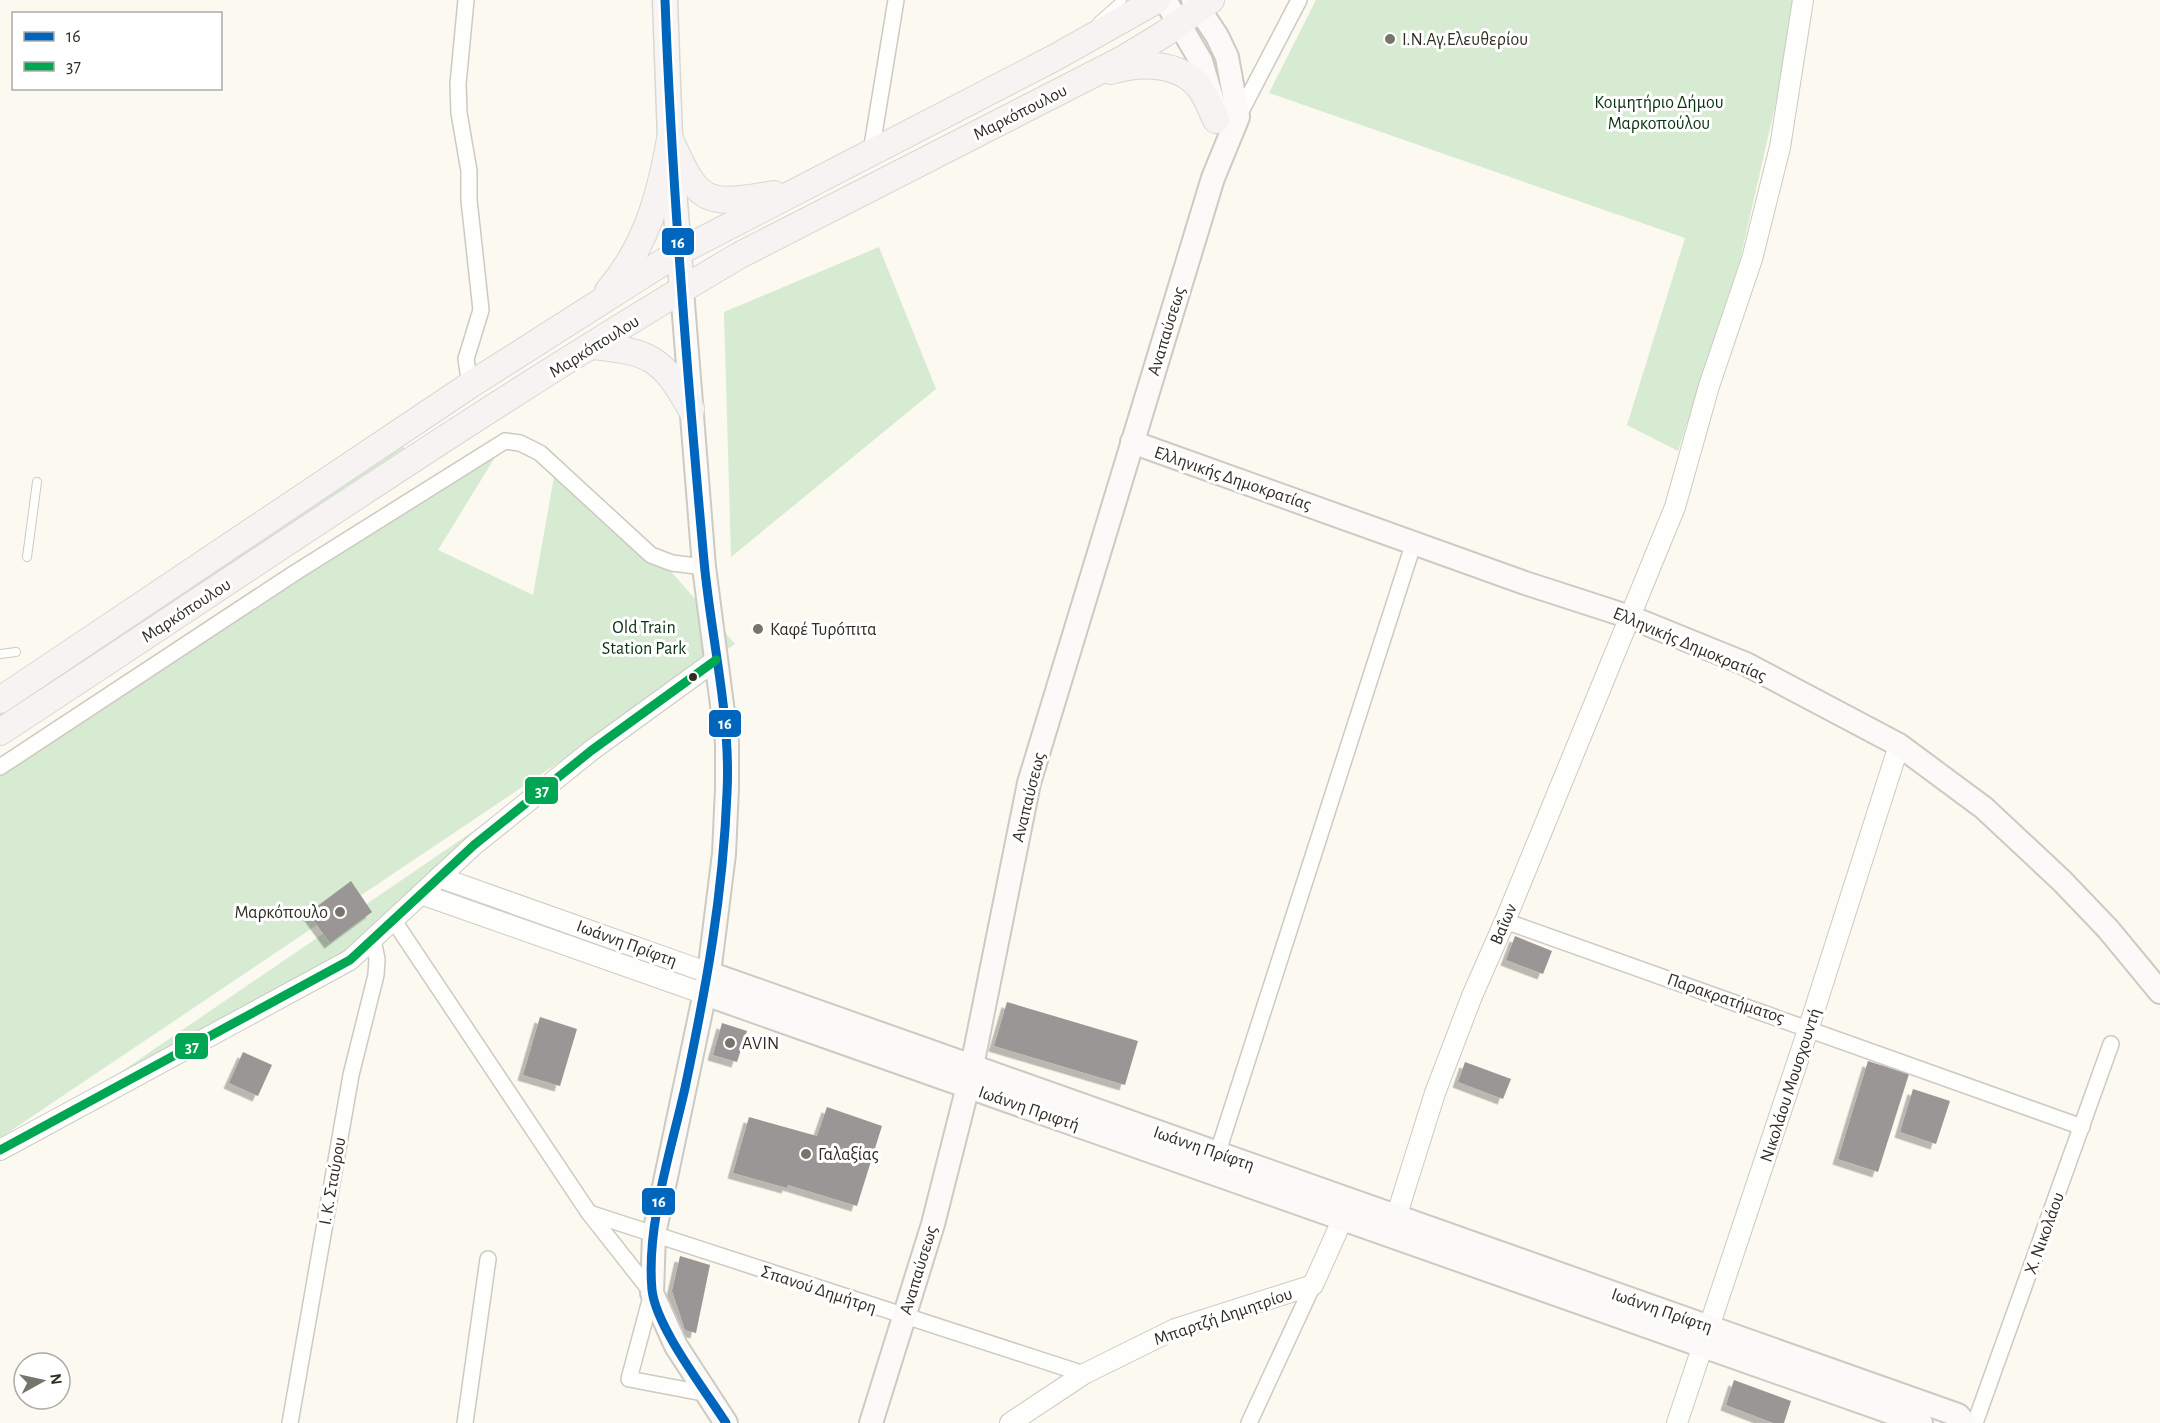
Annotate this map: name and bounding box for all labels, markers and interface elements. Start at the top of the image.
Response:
legend [12,12,222,90]
text: 16 [66,28,81,46]
place label: Ι.Ν.Αγ.Ελευθερίου [1402,30,1528,49]
marker: Ι.Ν.Αγ.Ελευθερίου [1383,32,1397,46]
text: 37 [66,58,81,76]
street label: Μαρκόπουλου [971,82,1070,144]
park label: Κοιμητήριο Δήμου Μαρκοπούλου [1594,94,1724,133]
line badge: 16 [661,227,695,256]
text: 16 [671,235,685,251]
street label: Αναπαύσεως [1145,285,1189,378]
street label: Μαρκόπουλου [546,312,643,382]
street label: Ελληνικής Δημοκρατίας [1152,443,1314,514]
street label: Μαρκόπουλου [139,575,234,646]
street label: Ελληνικής Δημοκρατίας [1610,604,1769,685]
park label: Old Train Station Park [602,619,687,658]
place label: Καφέ Τυρóπιτα [770,621,877,639]
marker: Καφέ Τυρóπιτα [751,622,765,636]
unlabelled marker [687,671,699,683]
line badge: 16 [708,709,742,738]
text: 16 [718,716,732,732]
street label: Αναπαύσεως [1009,751,1049,844]
line badge: 37 [524,776,559,805]
text: 37 [535,783,549,799]
street label: Βαΐων [1487,901,1521,948]
place label: Μαρκόπουλο [234,904,328,922]
marker: Μαρκόπουλο [333,905,347,919]
street label: Ιωάννη Πρίφτη [574,916,680,970]
street label: Παρακρατήματος [1665,970,1787,1027]
street label: Νικολάου Μουσχουντή [1758,1006,1824,1165]
line badge: 37 [174,1032,209,1060]
place label: AVIN [742,1035,779,1053]
marker: AVIN [723,1036,737,1050]
text: 37 [185,1039,199,1055]
street label: Ιωάννη Πριφτή [976,1083,1082,1135]
street label: Ιωάννη Πρίφτη [1151,1122,1257,1175]
street label: Ι. Κ. Σταύρου [316,1136,350,1227]
place label: Γαλαξίας [818,1145,879,1164]
marker: Γαλαξίας [799,1147,813,1161]
line badge: 16 [641,1187,676,1216]
street label: Χ. Νικολάου [2022,1190,2068,1277]
text: 16 [652,1194,666,1210]
street label: Αναπαύσεως [897,1224,941,1317]
street label: Σπανού Δημήτρη [759,1263,879,1317]
street label: Μπαρτζή Δημητρίου [1151,1284,1295,1349]
street label: Ιωάννη Πρίφτη [1609,1284,1715,1337]
north arrow [12,1351,72,1411]
text: N [47,1372,65,1386]

